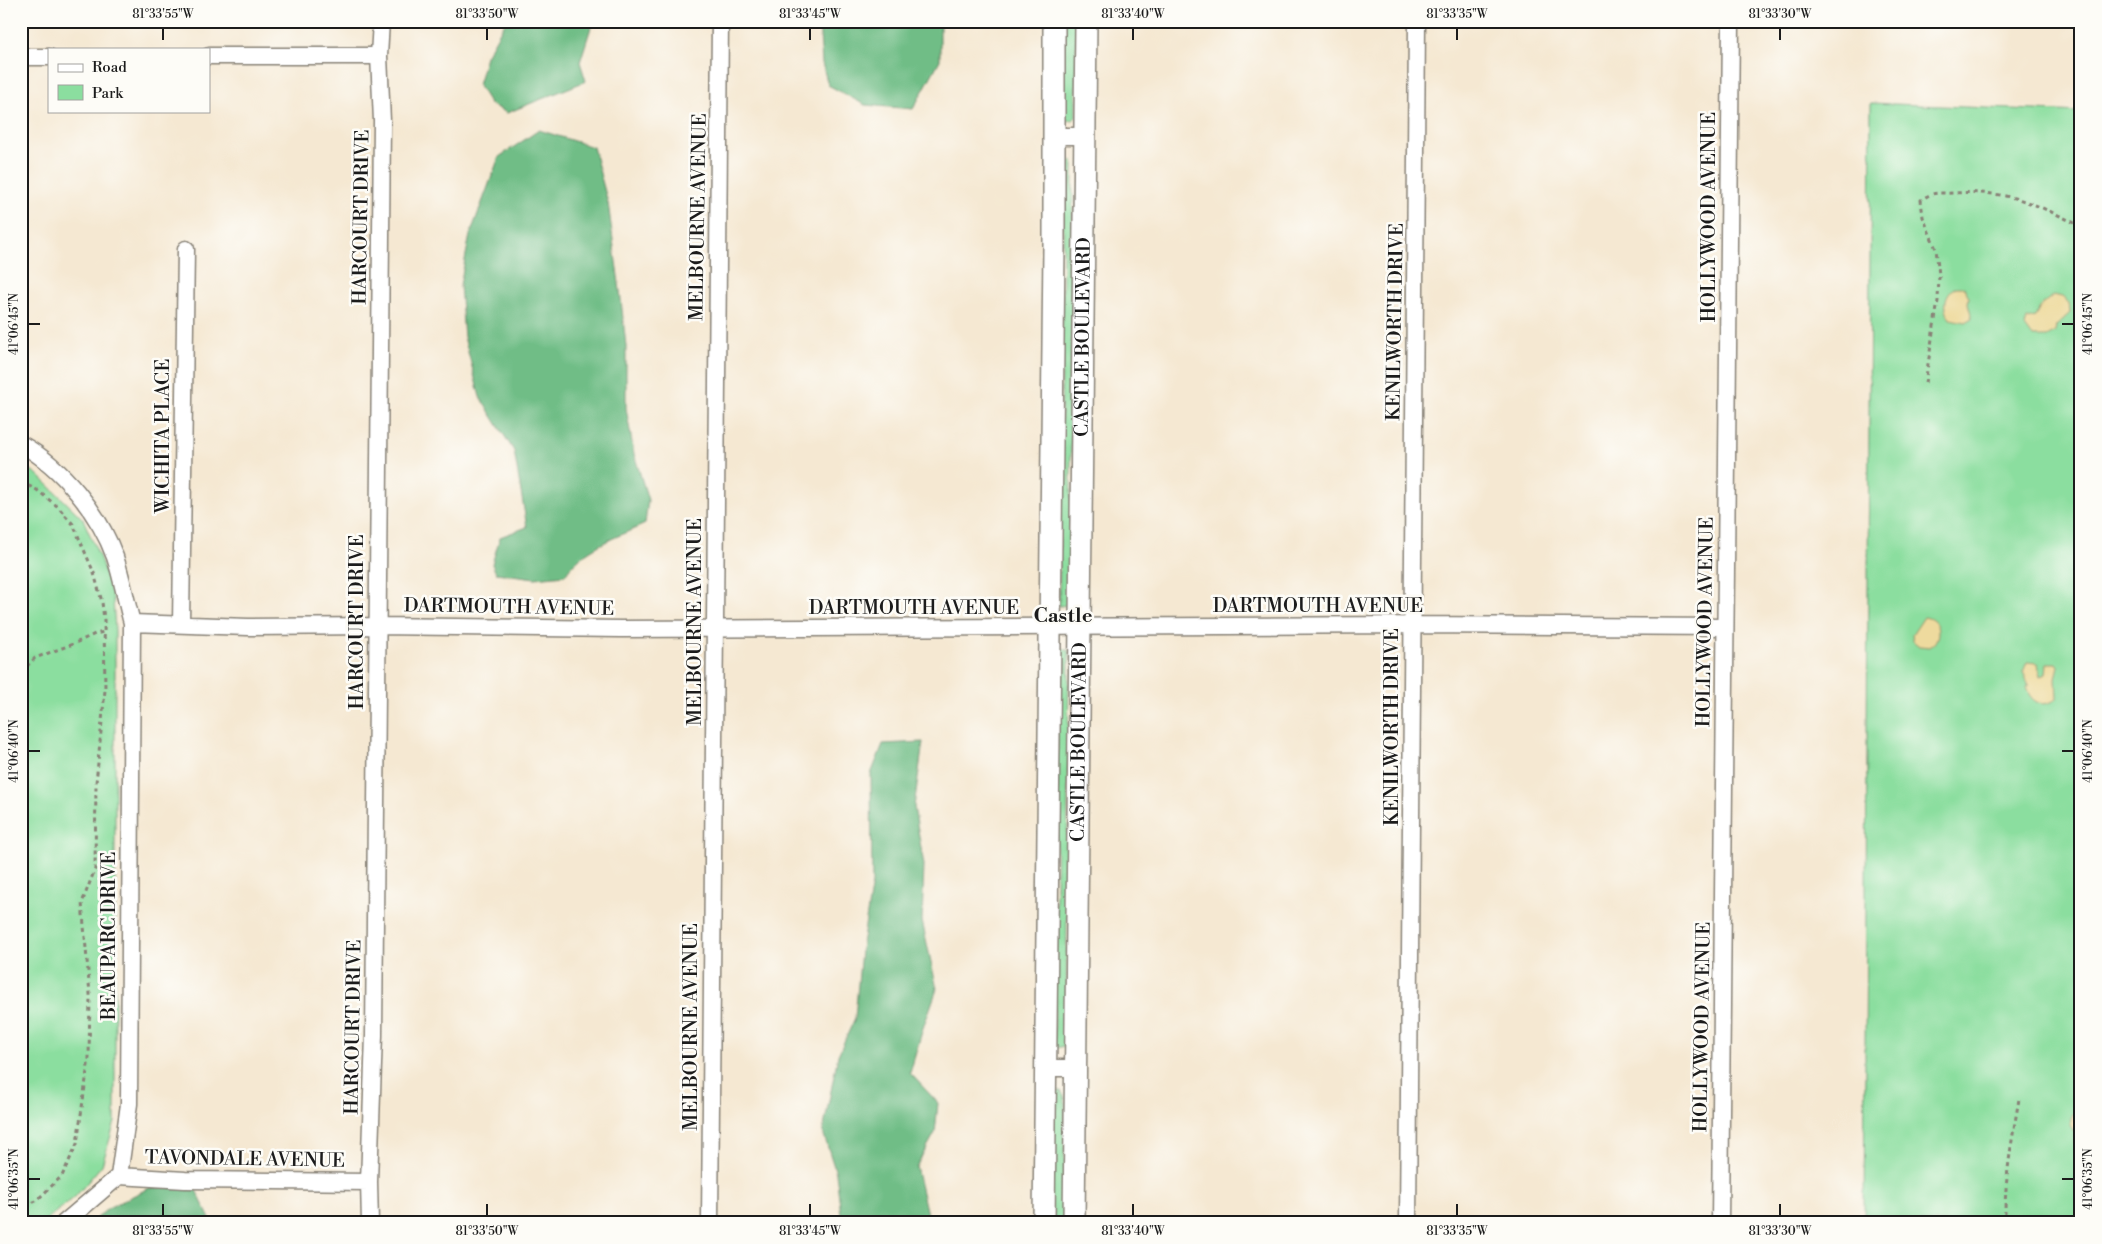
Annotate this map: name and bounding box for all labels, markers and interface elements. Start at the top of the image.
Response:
text: 81°33'55"W [132,7,195,22]
text: 81°33'50"W [456,7,519,22]
text: 81°33'45"W [779,7,842,22]
text: 81°33'40"W [1101,7,1166,22]
text: 81°33'35"W [1426,7,1489,22]
text: 81°33'30"W [1749,7,1813,22]
legend [48,48,210,112]
text: Road [92,58,127,77]
text: Park [92,84,124,103]
street label: HOLLYWOOD AVENUE [1697,112,1721,322]
street label: MELBOURNE AVENUE [684,113,712,321]
street label: HARCOURT DRIVE [347,129,375,305]
street label: KENILWORTH DRIVE [1381,223,1409,421]
street label: CASTLE BOULEVARD [1070,237,1096,437]
text: 41°06'45"N [7,293,22,355]
text: 41°06'45"N [2081,293,2096,355]
street label: WICHITA PLACE [151,359,175,514]
street label: HOLLYWOOD AVENUE [1691,517,1719,727]
street label: MELBOURNE AVENUE [683,518,707,726]
street label: HARCOURT DRIVE [345,534,369,710]
street label: DARTMOUTH AVENUE [404,593,614,621]
street label: DARTMOUTH AVENUE [1213,594,1423,618]
street label: DARTMOUTH AVENUE [809,596,1019,620]
district label: Castle [1034,604,1093,629]
street label: KENILWORTH DRIVE [1380,628,1404,826]
street label: CASTLE BOULEVARD [1066,642,1092,842]
text: 41°06'40"N [7,719,22,783]
text: 41°06'40"N [2081,719,2096,783]
street label: BEAUPARC DRIVE [97,852,121,1021]
street label: HOLLYWOOD AVENUE [1688,922,1716,1132]
street label: MELBOURNE AVENUE [679,923,703,1131]
street label: HARCOURT DRIVE [339,939,367,1115]
street label: TAVONDALE AVENUE [145,1145,345,1173]
text: 41°06'35"N [7,1148,22,1210]
text: 41°06'35"N [2081,1148,2096,1210]
text: 81°33'55"W [132,1224,195,1239]
text: 81°33'50"W [456,1224,519,1239]
text: 81°33'45"W [779,1224,842,1239]
text: 81°33'40"W [1101,1224,1166,1239]
text: 81°33'35"W [1426,1224,1489,1239]
text: 81°33'30"W [1749,1224,1813,1239]

